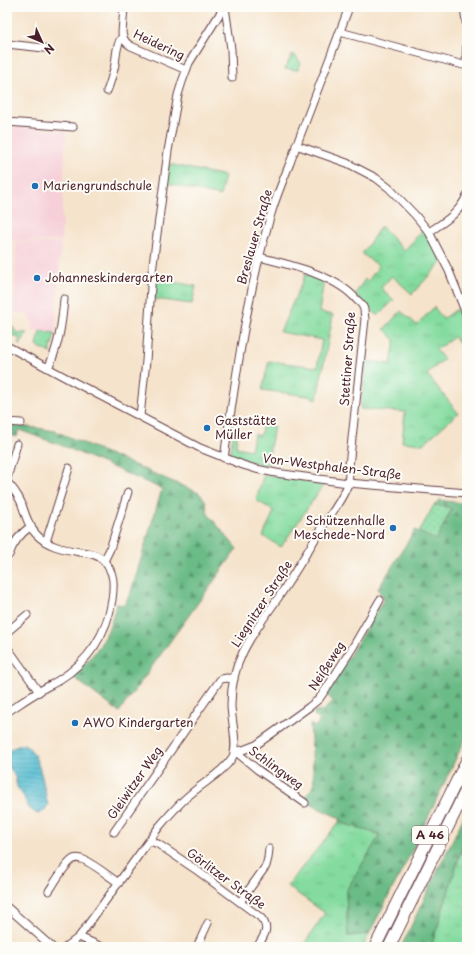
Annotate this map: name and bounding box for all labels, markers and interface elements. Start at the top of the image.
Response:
north arrow [22,22,62,62]
street label: Heidering [131,24,188,64]
text: N [40,40,59,59]
place label: Mariengrundschule [43,176,153,194]
marker: Mariengrundschule [30,181,40,191]
street label: Breslauer Straße [232,187,276,286]
place label: Johanneskindergarten [45,268,173,286]
marker: Johanneskindergarten [32,273,42,283]
street label: Stettiner Straße [335,311,359,407]
place label: Gaststätte Müller [215,411,277,443]
marker: Gaststätte Müller [202,423,212,433]
street label: Von-Westphalen-Straße [262,449,402,483]
place label: Schützenhalle Meschede-Nord [293,511,385,543]
marker: Schützenhalle Meschede-Nord [388,523,398,533]
street label: Liegnitzer Straße [226,557,296,650]
street label: Neißeweg [303,637,349,694]
place label: AWO Kindergarten [83,713,194,731]
marker: AWO Kindergarten [70,718,80,728]
street label: Schlingweg [245,741,308,793]
street label: Gleiwitzer Weg [102,742,166,823]
road number: A 46 [412,826,448,844]
street label: Görlitzer Straße [183,843,270,913]

